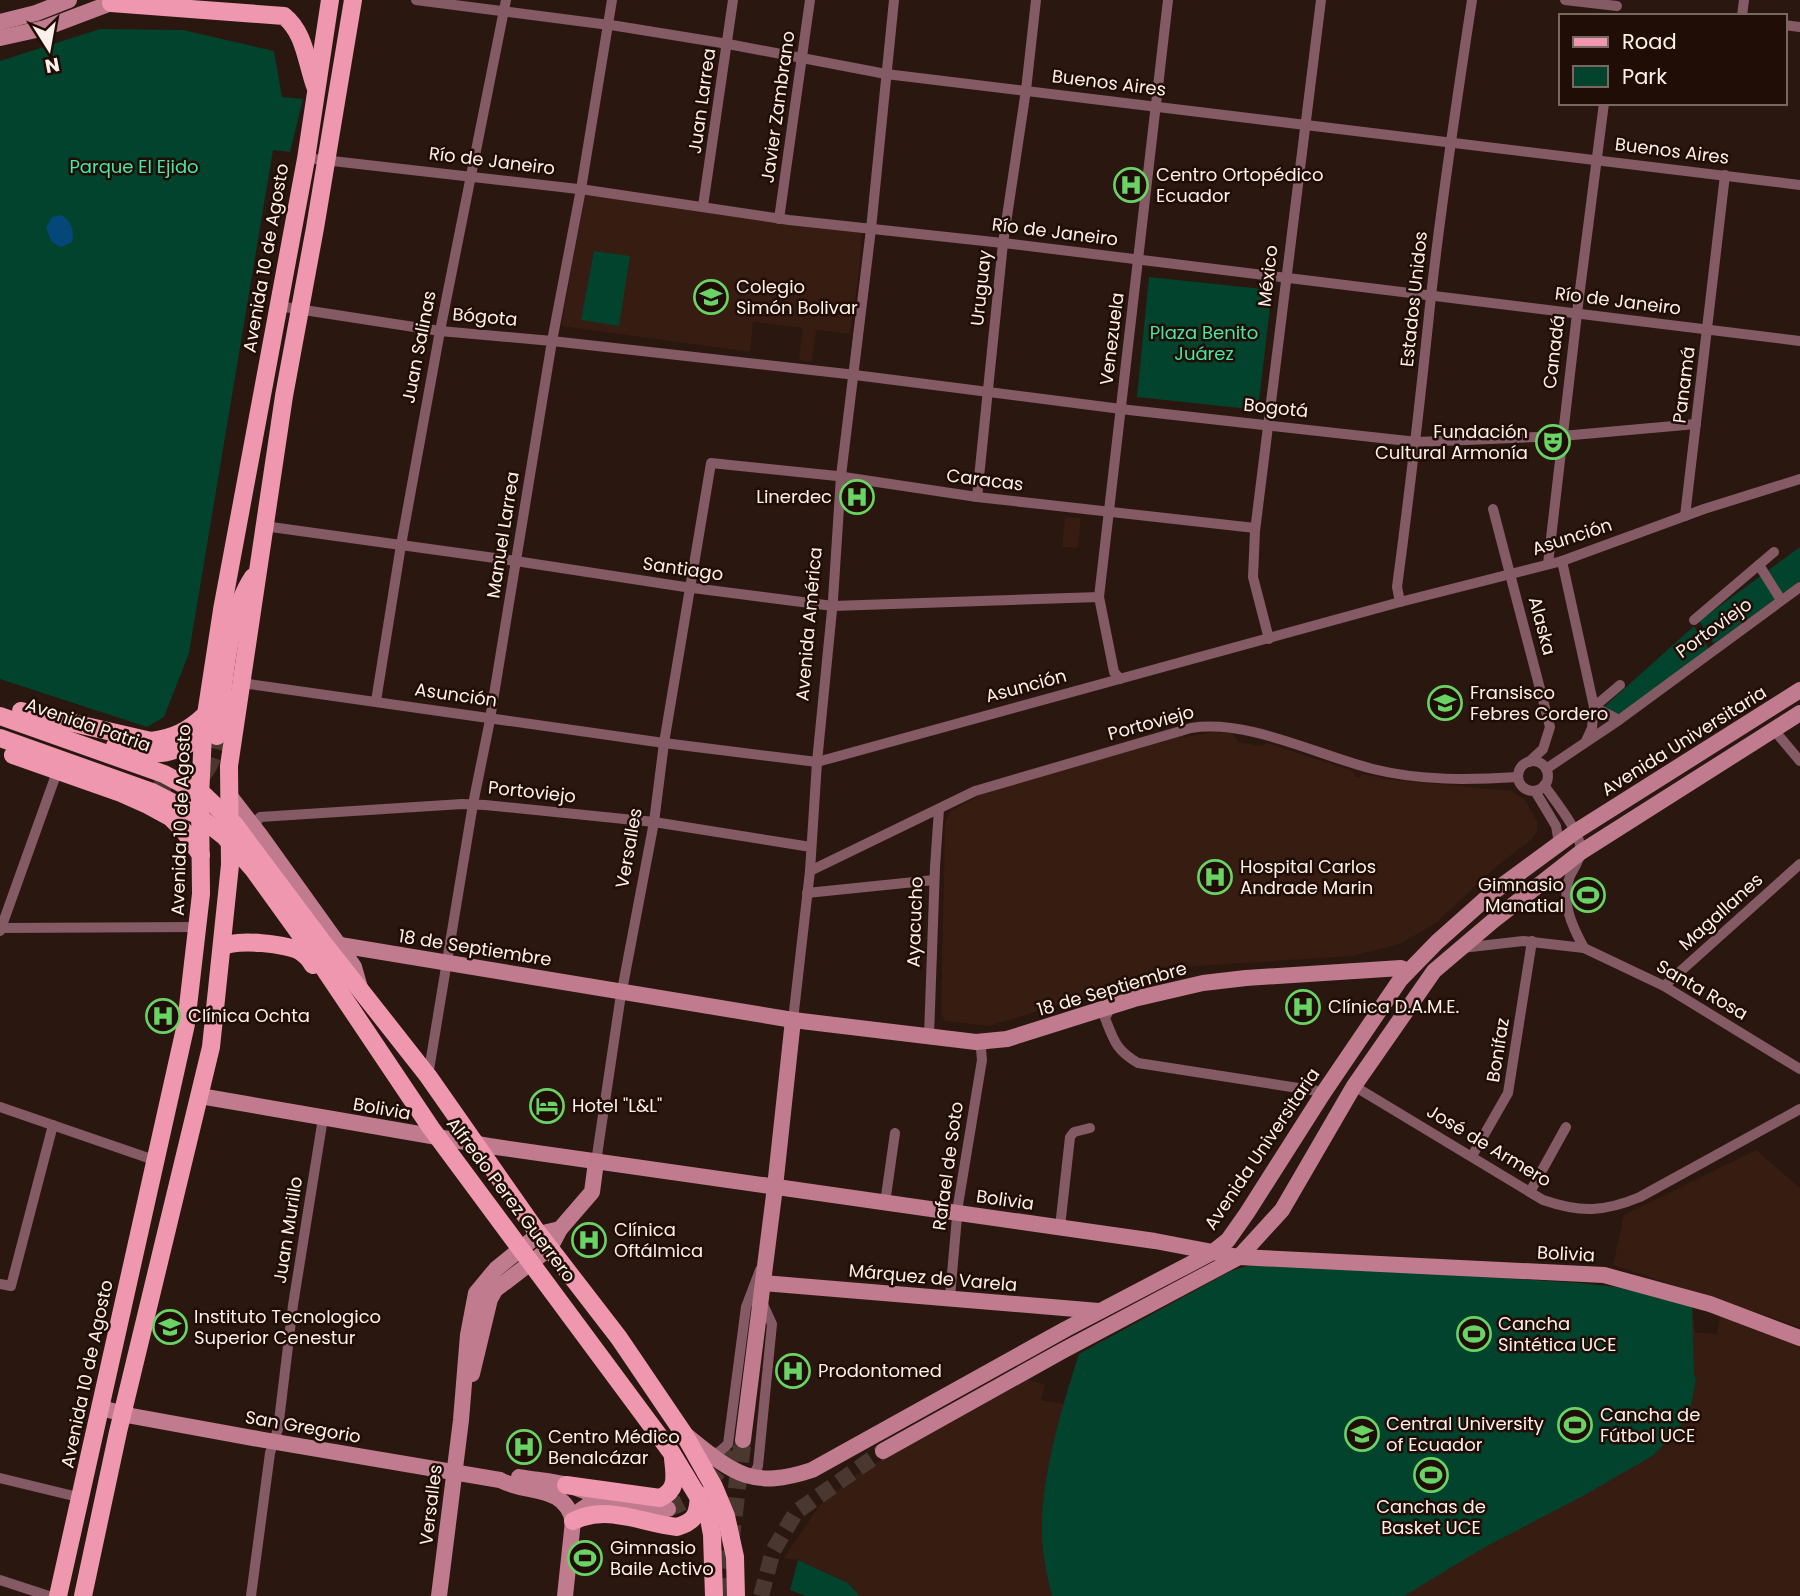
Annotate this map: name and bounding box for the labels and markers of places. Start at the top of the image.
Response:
place label: Centro Ortopédico Ecuador [1156,162,1323,208]
hospital icon: Centro Ortopédico Ecuador [1112,166,1150,204]
place label: Colegio Simón Bolivar [736,274,858,320]
school or university icon: Colegio Simón Bolivar [692,278,730,316]
place label: Fundación Cultural Armonía [1375,419,1528,465]
theatre icon: Fundación Cultural Armonía [1534,423,1572,461]
hospital icon: Linerdec [838,478,876,516]
place label: Linerdec [756,484,832,509]
place label: Fransisco Febres Cordero [1470,680,1608,726]
school or university icon: Fransisco Febres Cordero [1426,684,1464,722]
place label: Hospital Carlos Andrade Marin [1240,854,1376,900]
hospital icon: Hospital Carlos Andrade Marin [1196,858,1234,896]
place label: Gimnasio Manatial [1478,872,1564,918]
sports icon: Gimnasio Manatial [1569,876,1607,914]
hospital icon: Clínica D.A.M.E. [1284,988,1322,1026]
place label: Clínica D.A.M.E. [1328,994,1459,1019]
hospital icon: Clínica Ochta [144,997,182,1035]
place label: Clínica Ochta [188,1003,310,1028]
hotel icon: Hotel "L&L" [528,1087,566,1125]
place label: Hotel "L&L" [572,1093,662,1118]
place label: Clínica Oftálmica [614,1217,703,1263]
hospital icon: Clínica Oftálmica [570,1221,608,1259]
place label: Instituto Tecnologico Superior Cenestur [194,1304,381,1350]
school or university icon: Instituto Tecnologico Superior Cenestur [151,1308,189,1346]
place label: Cancha Sintética UCE [1498,1311,1616,1357]
sports icon: Cancha Sintética UCE [1455,1315,1493,1353]
hospital icon: Prodontomed [774,1352,812,1390]
place label: Prodontomed [818,1358,942,1383]
place label: Cancha de Fútbol UCE [1600,1402,1700,1448]
sports icon: Cancha de Fútbol UCE [1556,1406,1594,1444]
place label: Central University of Ecuador [1386,1411,1544,1457]
school or university icon: Central University of Ecuador [1343,1415,1381,1453]
place label: Centro Médico Benalcázar [548,1424,680,1470]
hospital icon: Centro Médico Benalcázar [505,1428,543,1466]
sports icon: Canchas de Basket UCE [1412,1456,1450,1494]
place label: Canchas de Basket UCE [1376,1494,1486,1540]
place label: Gimnasio Baile Activo [610,1535,714,1581]
sports icon: Gimnasio Baile Activo [566,1539,604,1577]

